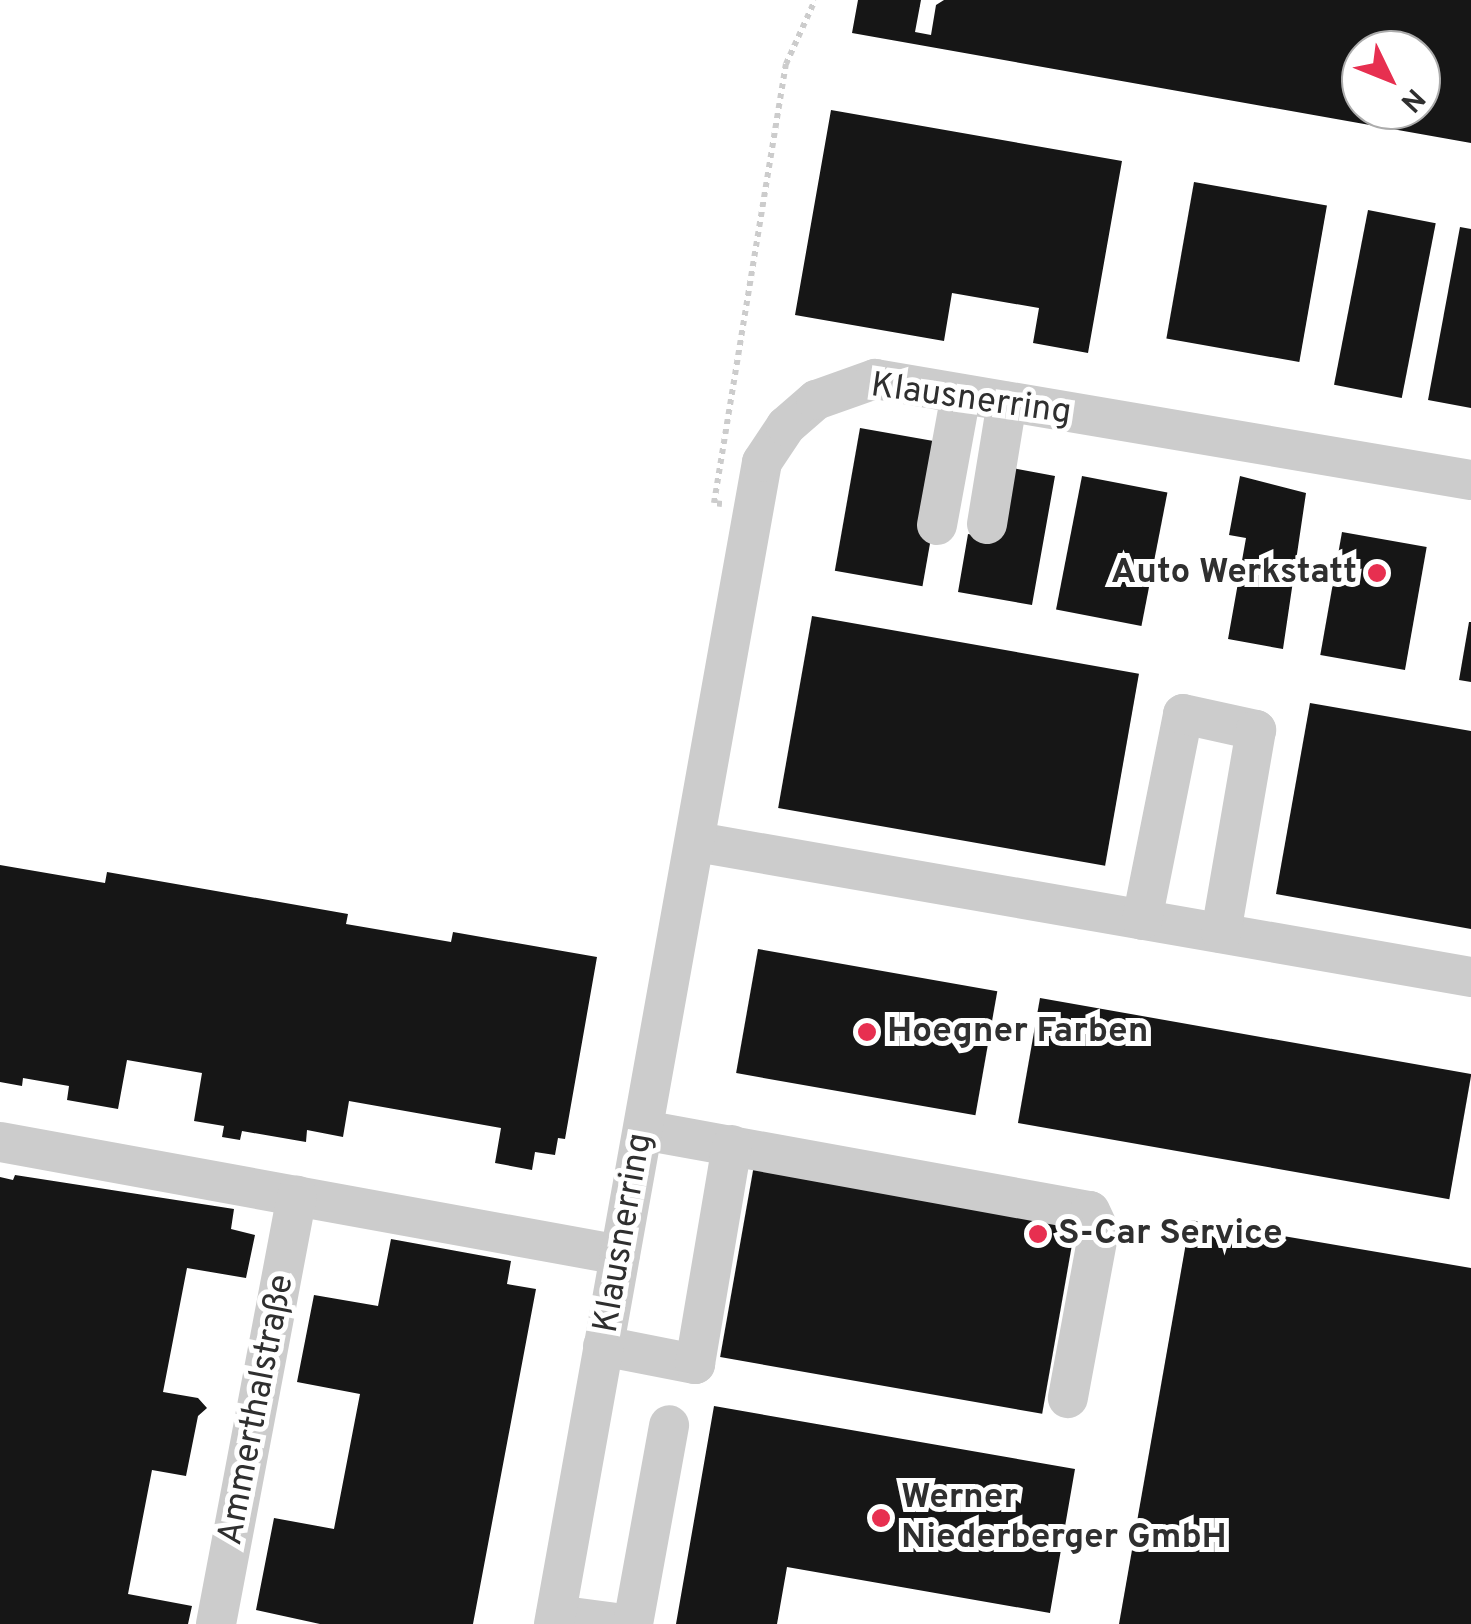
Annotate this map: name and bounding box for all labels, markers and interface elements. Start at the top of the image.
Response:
north arrow [1341,30,1441,130]
text: N [1391,79,1432,119]
street label: Klausnerring [868,365,1074,435]
place label: Auto Werkstatt [1111,552,1357,594]
marker: Auto Werkstatt [1366,562,1388,584]
place label: Hoegner Farben [887,1011,1148,1053]
marker: Hoegner Farben [856,1021,878,1043]
street label: Klausnerring [586,1130,662,1336]
place label: S-Car Service [1058,1213,1282,1255]
marker: S-Car Service [1027,1223,1049,1245]
street label: Ammerthalstraße [210,1271,304,1549]
place label: Werner Niederberger GmbH [901,1477,1227,1559]
marker: Werner Niederberger GmbH [870,1507,892,1529]

